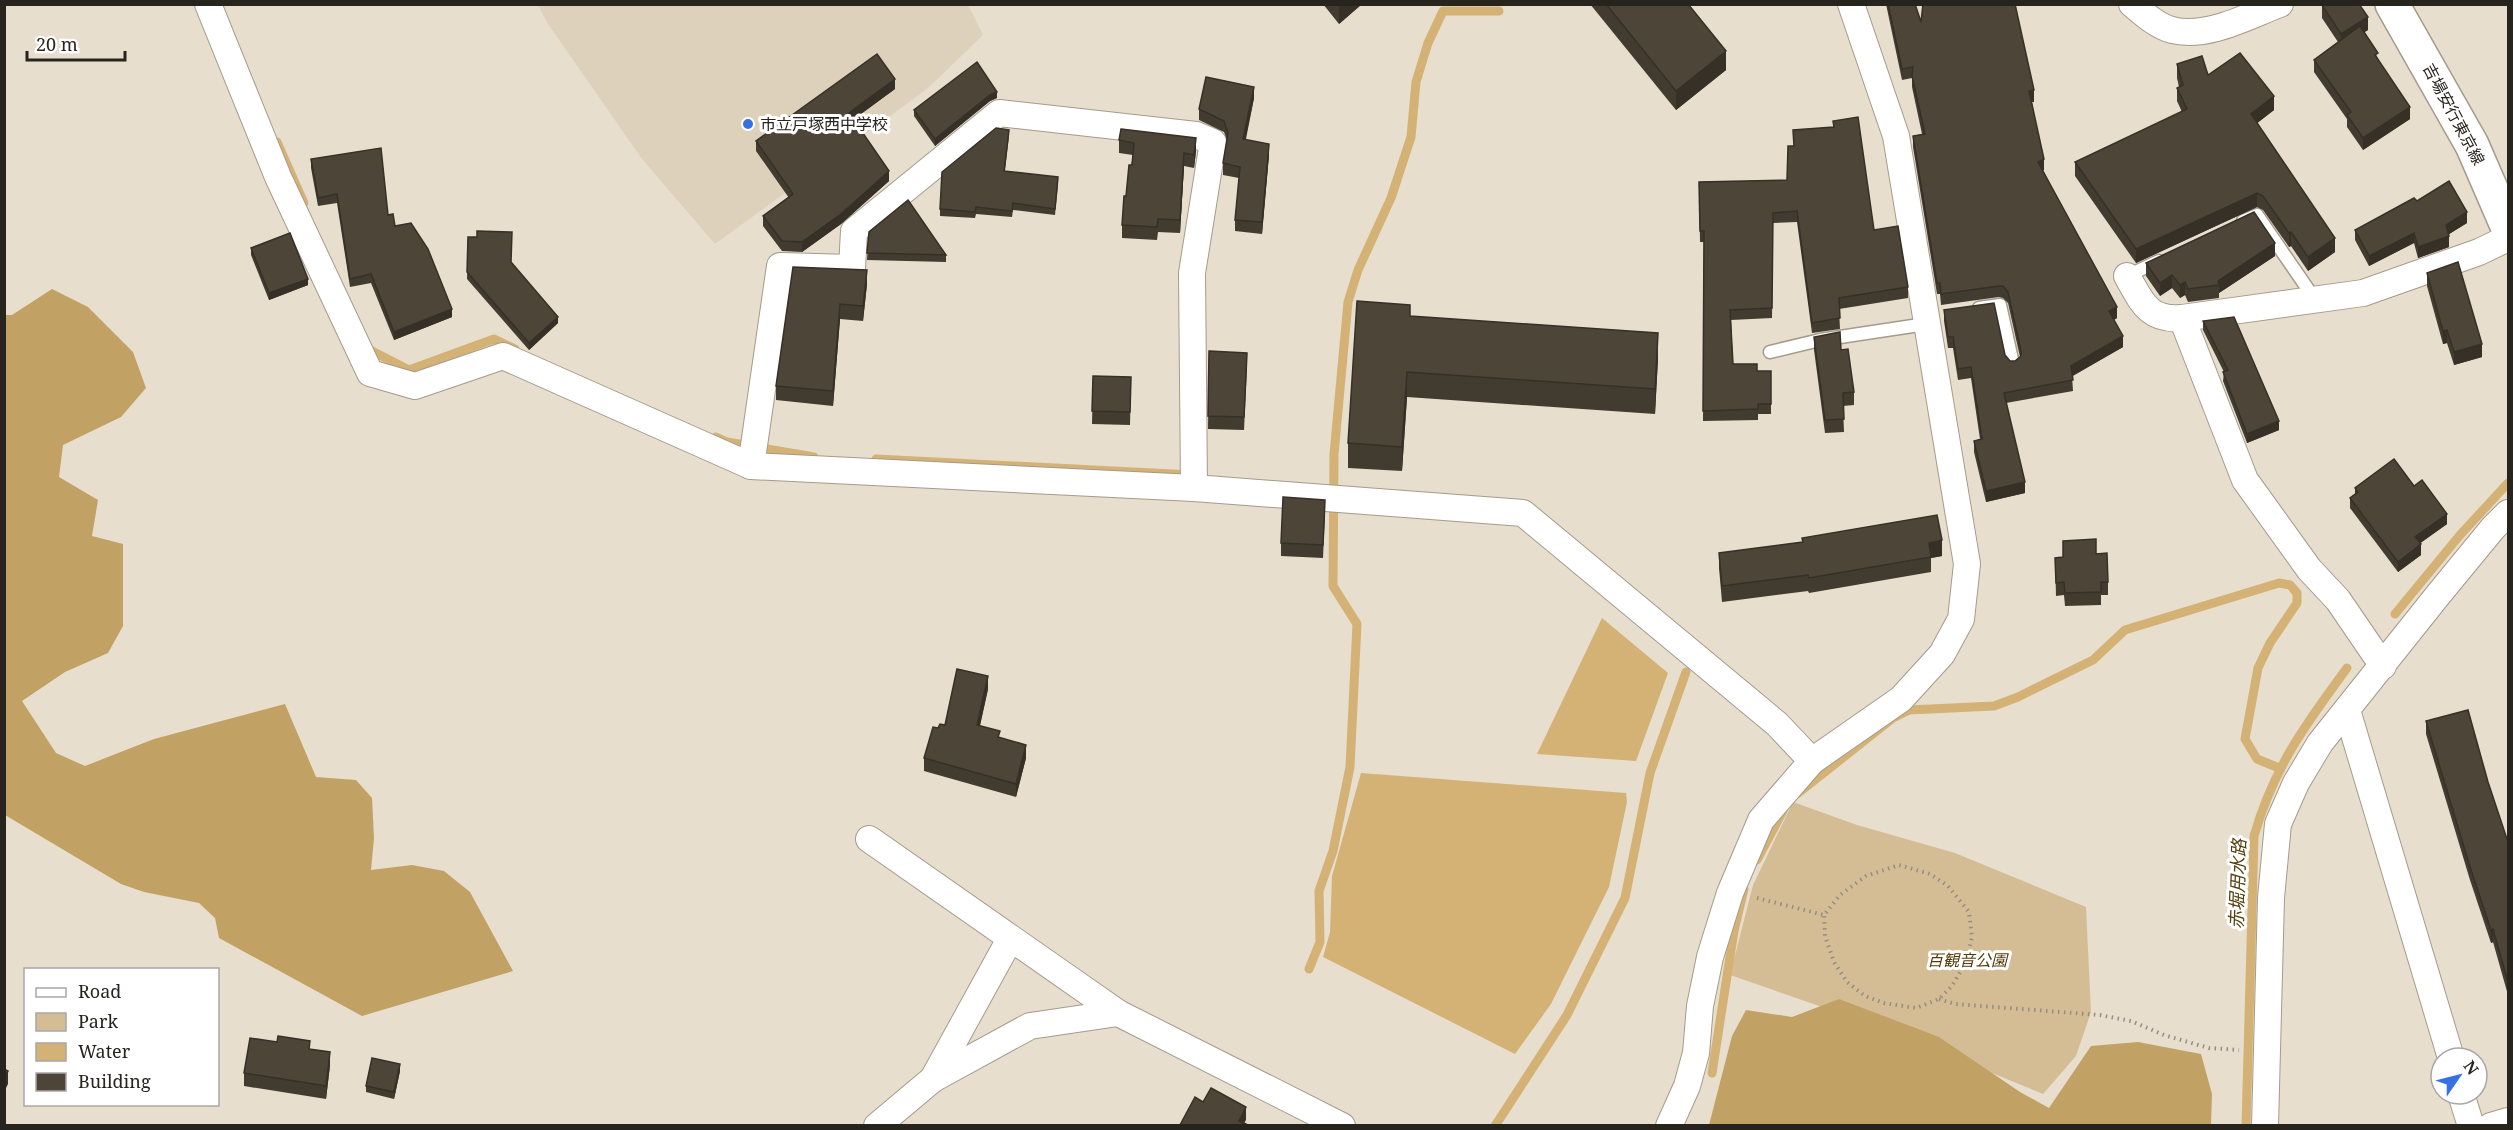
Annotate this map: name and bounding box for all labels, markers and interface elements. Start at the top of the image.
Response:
scale bar [27,24,124,62]
text: 20 m [36,32,78,56]
street label: 吉場安行東京線 [2418,59,2490,169]
place label: 市立戸塚西中学校 [760,113,888,135]
marker: 市立戸塚西中学校 [741,117,755,131]
water label: 赤堀用水路 [2223,837,2251,929]
park label: 百観音公園 [1927,949,2009,971]
legend [24,968,219,1106]
text: Road [78,979,121,1003]
text: Park [78,1009,118,1033]
text: Water [78,1039,131,1063]
north arrow [2429,1046,2489,1106]
text: N [2459,1056,2484,1079]
text: Building [78,1069,151,1093]

